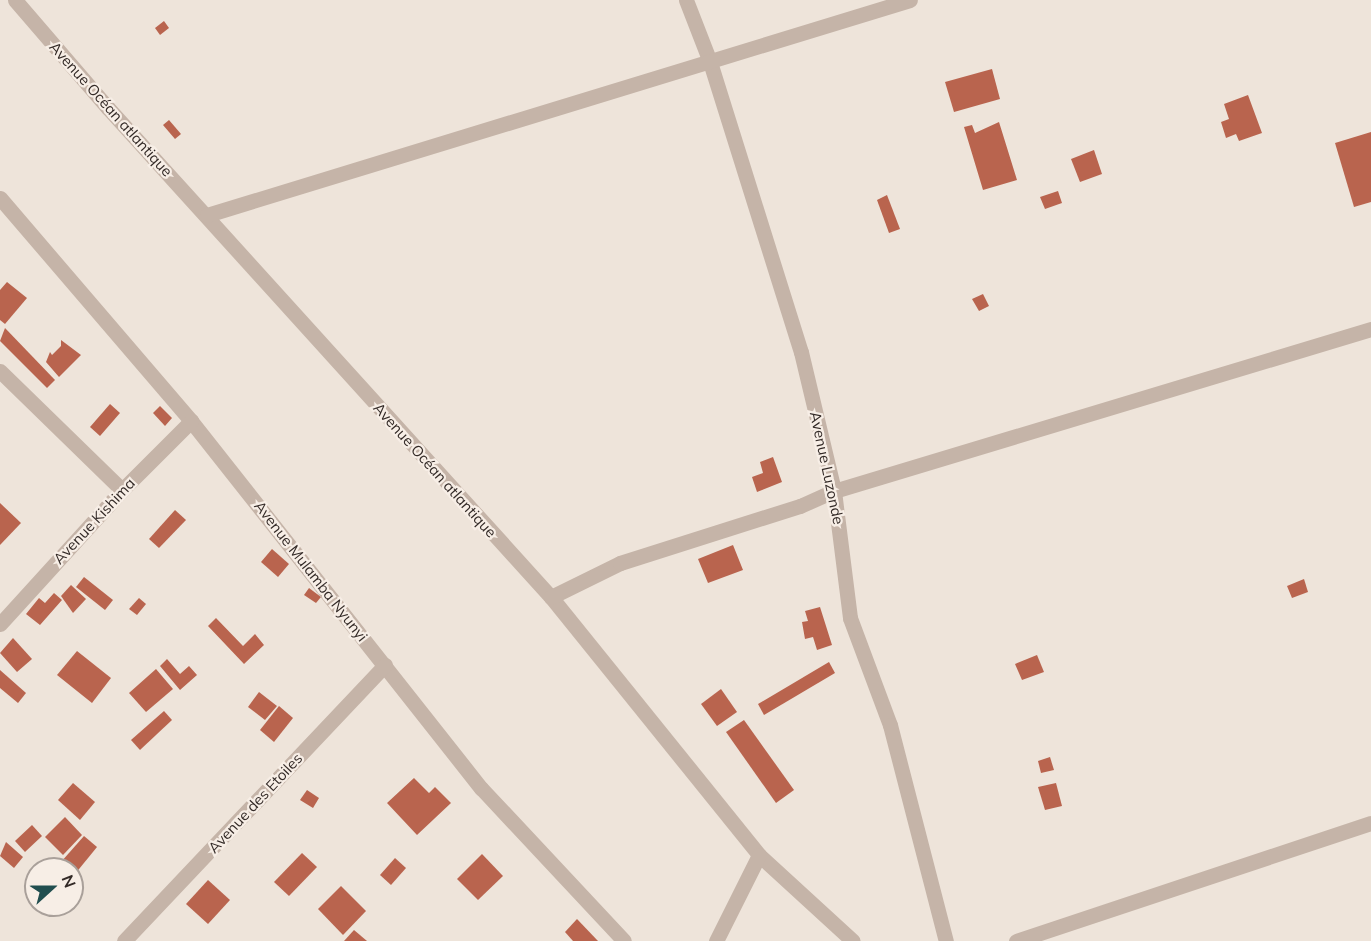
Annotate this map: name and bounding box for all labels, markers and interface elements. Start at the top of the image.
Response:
street label: Avenue Océan atlantique [46,38,176,180]
street label: Avenue Océan atlantique [370,399,500,541]
street label: Avenue Luzonde [806,410,848,526]
street label: Avenue Kishima [49,474,139,568]
street label: Avenue Mulamba Nyunyi [251,497,371,645]
street label: Avenue des Etoiles [204,749,306,857]
north arrow [24,857,84,917]
text: N [57,872,80,890]

